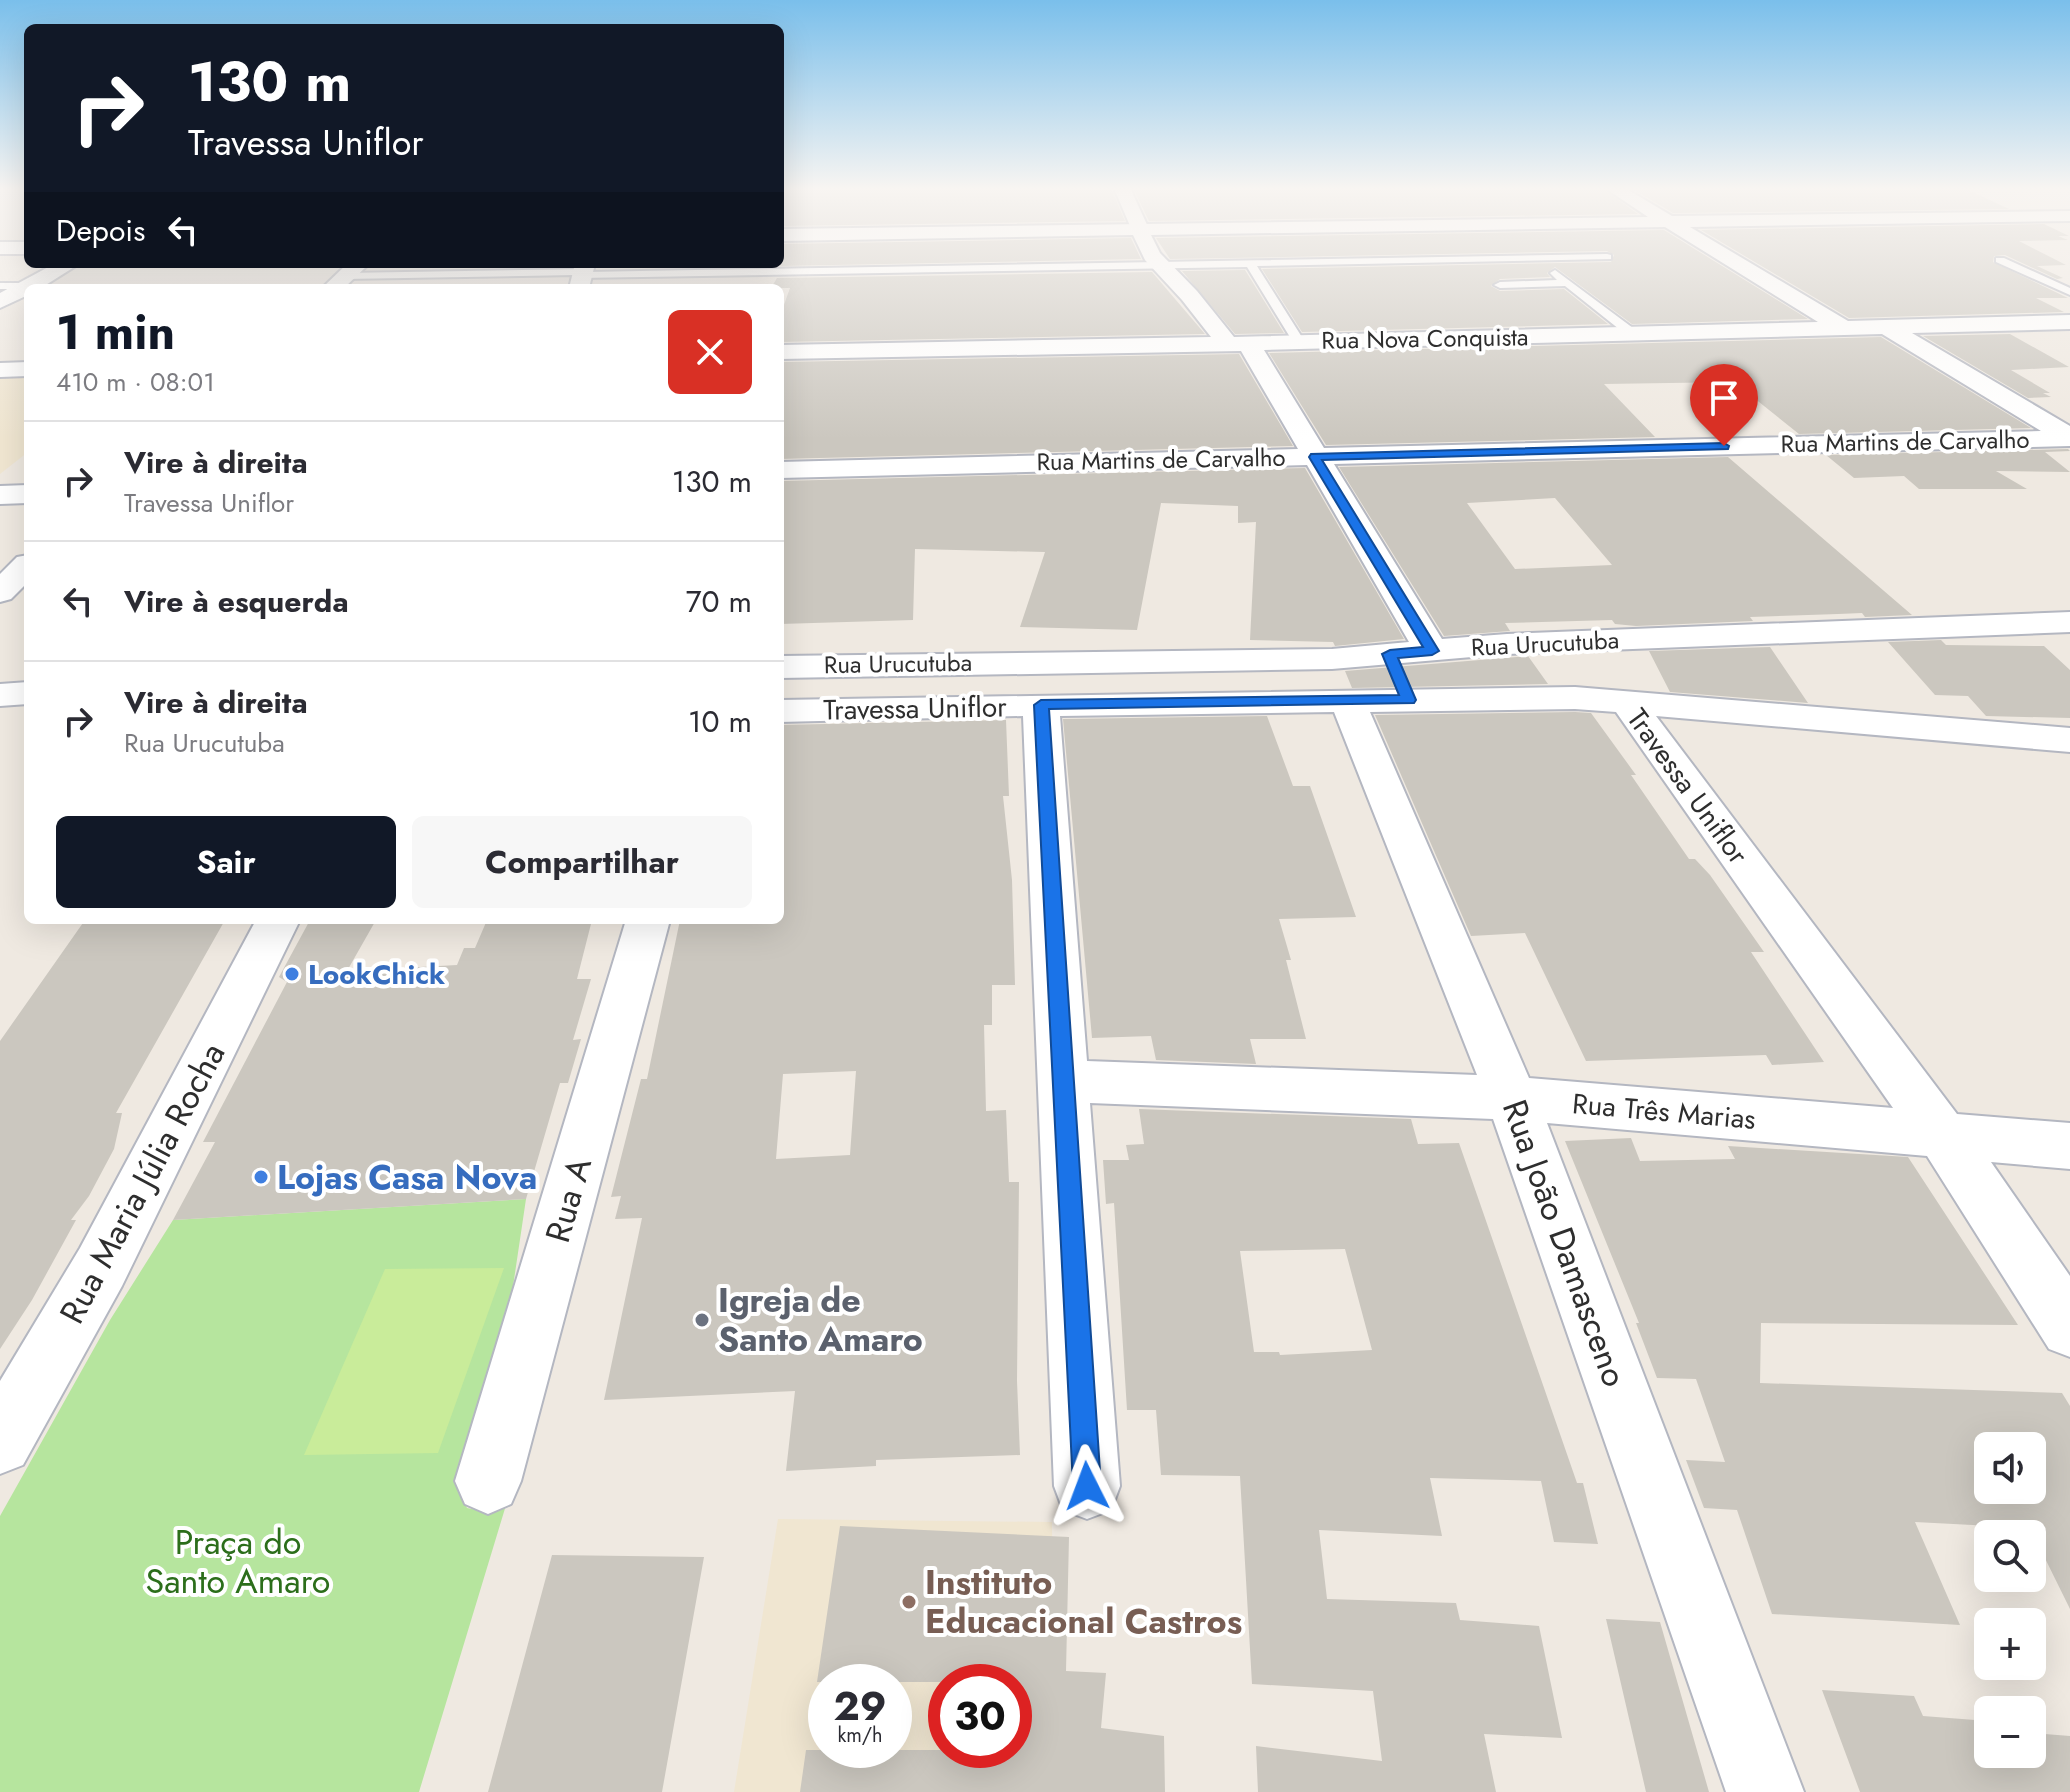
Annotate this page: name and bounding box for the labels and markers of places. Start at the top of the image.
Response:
pin [1690,364,1758,446]
place label: LookChick [308,954,445,995]
marker: LookChick [283,965,301,983]
place label: Lojas Casa Nova [277,1153,537,1202]
marker: Lojas Casa Nova [252,1168,270,1186]
place label: Igreja de Santo Amaro [718,1276,923,1364]
marker: Igreja de Santo Amaro [693,1311,711,1329]
place label: Instituto Educacional Castros [925,1558,1242,1646]
marker: Instituto Educacional Castros [900,1593,918,1611]

